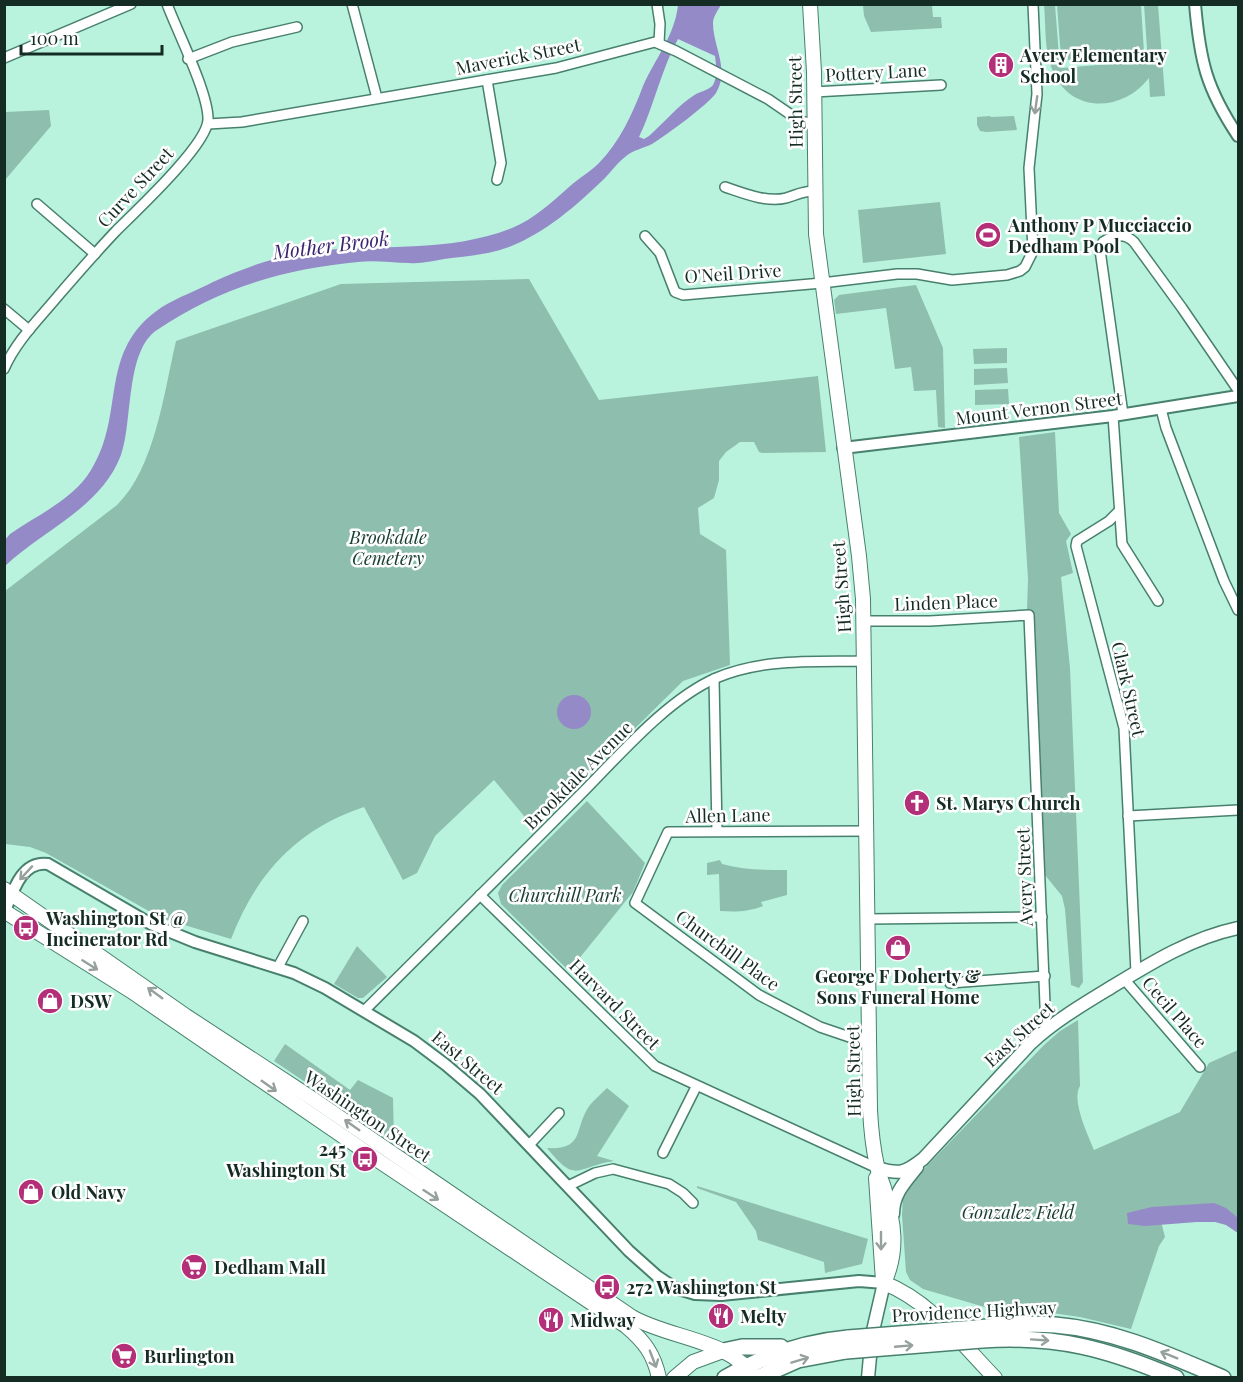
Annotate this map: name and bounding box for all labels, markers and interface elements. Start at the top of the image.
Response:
scale bar [21,18,162,56]
text: 100 m [30,26,79,50]
street label: Maverick Street [453,32,583,80]
place label: Avery Elementary School [1019,43,1167,88]
building icon: Avery Elementary School [986,50,1016,80]
street label: High Street [782,55,808,148]
street label: Pottery Lane [825,57,927,87]
one-way arrow [1030,94,1041,114]
street label: Curve Street [92,141,179,232]
place label: Anthony P Mucciaccio Dedham Pool [1007,213,1192,258]
sports icon: Anthony P Mucciaccio Dedham Pool [973,220,1003,250]
water label: Mother Brook [270,223,391,265]
street label: O'Neil Drive [684,258,782,288]
street label: Mount Vernon Street [954,386,1124,430]
park label: Brookdale Cemetery [348,525,427,570]
street label: High Street [826,540,856,634]
street label: Linden Place [894,588,998,616]
street label: Clark Street [1106,639,1152,739]
street label: Brookdale Avenue [518,715,638,835]
church icon: St. Marys Church [902,788,932,818]
place label: St. Marys Church [936,791,1080,815]
street label: Allen Lane [684,802,771,828]
street label: Avery Street [1010,827,1038,928]
one-way arrow [19,865,33,880]
park label: Churchill Park [508,883,622,907]
street label: Churchill Place [671,904,785,996]
place label: Washington St @ Incinerator Rd [45,906,186,951]
bus stop icon: Washington St @ Incinerator Rd [11,913,41,943]
shop icon: George F Doherty & Sons Funeral Home [883,933,913,963]
street label: Harvard Street [564,953,666,1055]
one-way arrow [81,959,98,971]
place label: George F Doherty & Sons Funeral Home [815,964,981,1009]
street label: Cecil Place [1137,971,1213,1053]
shop icon: DSW [35,986,65,1016]
one-way arrow [148,987,164,1000]
place label: DSW [70,989,112,1013]
street label: East Street [979,996,1060,1072]
street label: High Street [840,1024,866,1117]
street label: East Street [427,1025,509,1100]
street label: Washington Street [299,1064,437,1168]
one-way arrow [261,1080,277,1092]
one-way arrow [344,1119,361,1131]
place label: 245 Washington St [225,1137,347,1182]
bus stop icon: 245 Washington St [350,1144,380,1174]
shop icon: Old Navy [16,1177,46,1207]
place label: Old Navy [51,1180,126,1204]
one-way arrow [422,1189,438,1201]
park label: Gonzalez Field [962,1200,1076,1224]
one-way arrow [876,1230,887,1250]
supermarket icon: Dedham Mall [179,1252,209,1282]
place label: Dedham Mall [214,1255,326,1279]
bus stop icon: 272 Washington St [592,1272,622,1302]
place label: 272 Washington St [626,1275,777,1299]
street label: Providence Highway [891,1295,1057,1327]
restaurant icon: Melty [706,1301,736,1331]
place label: Melty [740,1304,787,1328]
restaurant icon: Midway [536,1305,566,1335]
place label: Midway [570,1308,636,1332]
one-way arrow [1030,1334,1050,1345]
supermarket icon: Burlington [109,1341,139,1371]
one-way arrow [894,1341,914,1352]
place label: Burlington [144,1344,235,1368]
one-way arrow [648,1349,659,1368]
one-way arrow [1160,1349,1179,1360]
one-way arrow [790,1354,809,1365]

